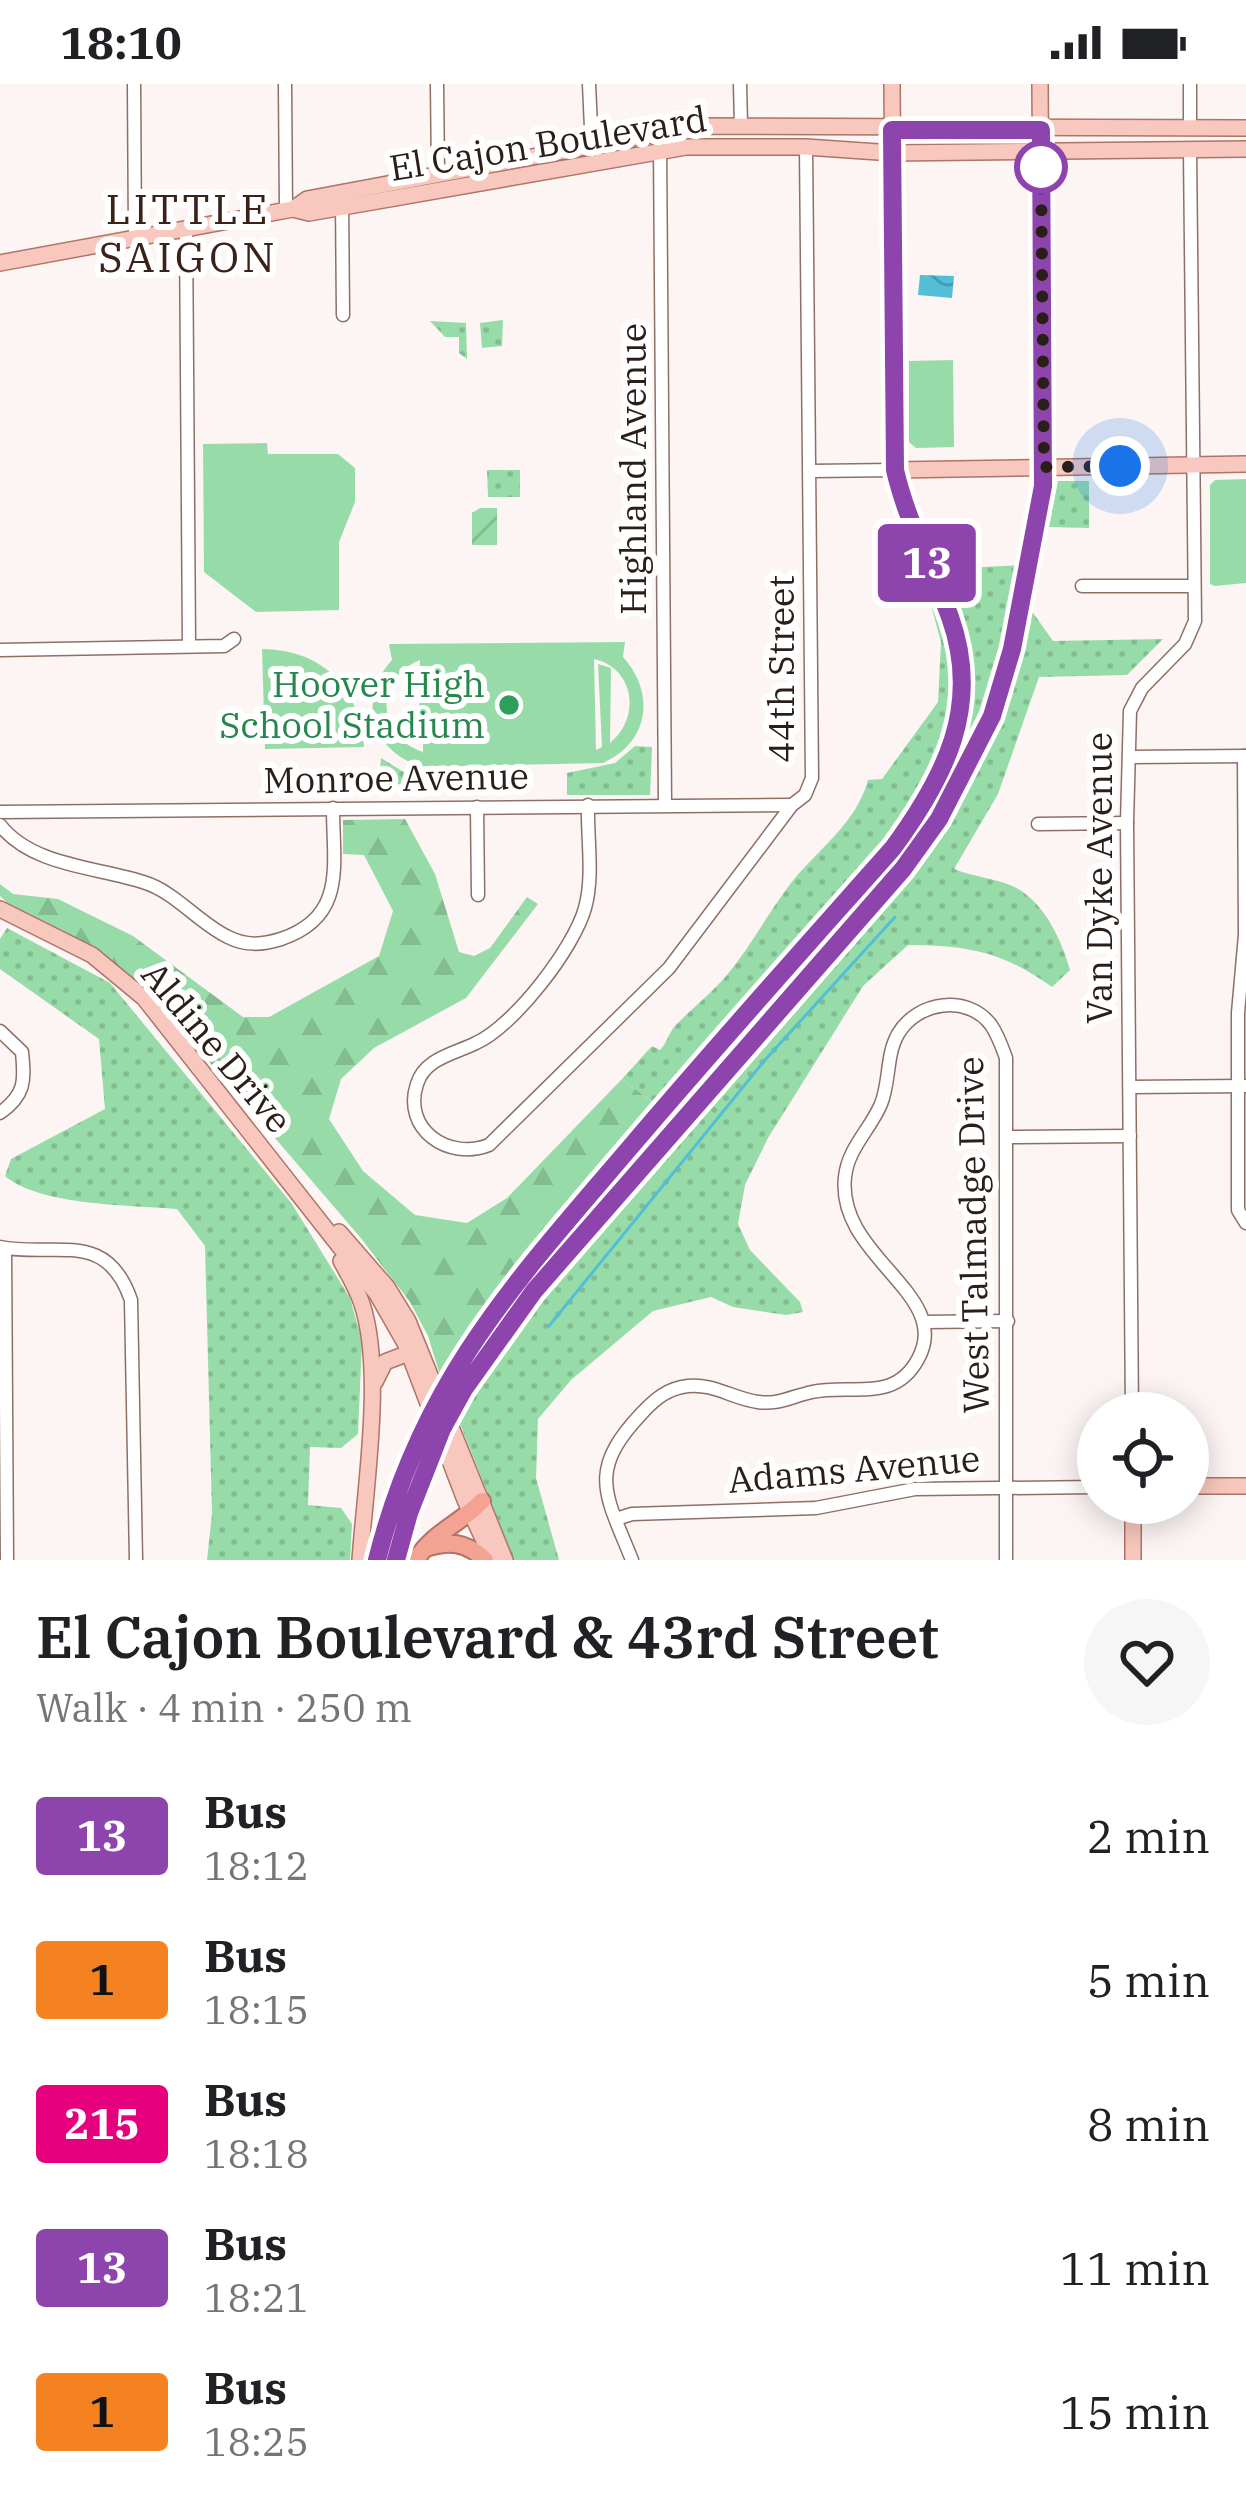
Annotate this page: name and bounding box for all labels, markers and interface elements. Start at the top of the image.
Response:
text: 18:10 [60,13,182,71]
street label: El Cajon Boulevard [386,94,710,191]
unlabelled marker [1016,142,1066,192]
district label: LITTLE SAIGON [98,181,278,284]
street label: Highland Avenue [609,323,656,615]
your location [1090,436,1150,496]
line badge: 13 [873,524,981,602]
text: 13 [902,535,952,590]
street label: 44th Street [757,575,804,763]
place label: Hoover High School Stadium [219,660,485,748]
marker: Hoover High School Stadium [496,692,522,718]
street label: Van Dyke Avenue [1075,732,1122,1024]
street label: Monroe Avenue [263,752,529,803]
street label: Aldine Drive [132,951,303,1142]
street label: West Talmadge Drive [946,1056,999,1414]
map controls [1077,1392,1209,1524]
button: locate [1077,1392,1209,1524]
street label: Adams Avenue [726,1434,982,1503]
button: heart [1084,1599,1210,1725]
text: El Cajon Boulevard & 43rd Street [36,1600,939,1674]
text: Walk · 4 min · 250 m [36,1682,412,1733]
text: Bus [204,1782,287,1840]
text: 2 min [1087,1807,1210,1865]
text: 13 [77,1808,127,1863]
text: 18:12 [204,1840,309,1891]
text: Bus [204,1926,287,1984]
text: 5 min [1087,1951,1210,2009]
text: 1 [89,1952,115,2007]
text: 18:15 [204,1984,309,2035]
text: Bus [204,2070,287,2128]
text: 8 min [1087,2095,1210,2153]
text: 215 [64,2096,140,2151]
text: 18:18 [204,2128,309,2179]
text: Bus [204,2214,287,2272]
text: 11 min [1060,2239,1210,2297]
text: 13 [77,2240,127,2295]
text: 18:21 [204,2272,309,2323]
text: Bus [204,2358,287,2416]
text: 15 min [1060,2383,1210,2441]
text: 1 [89,2384,115,2439]
text: 18:25 [204,2416,309,2467]

